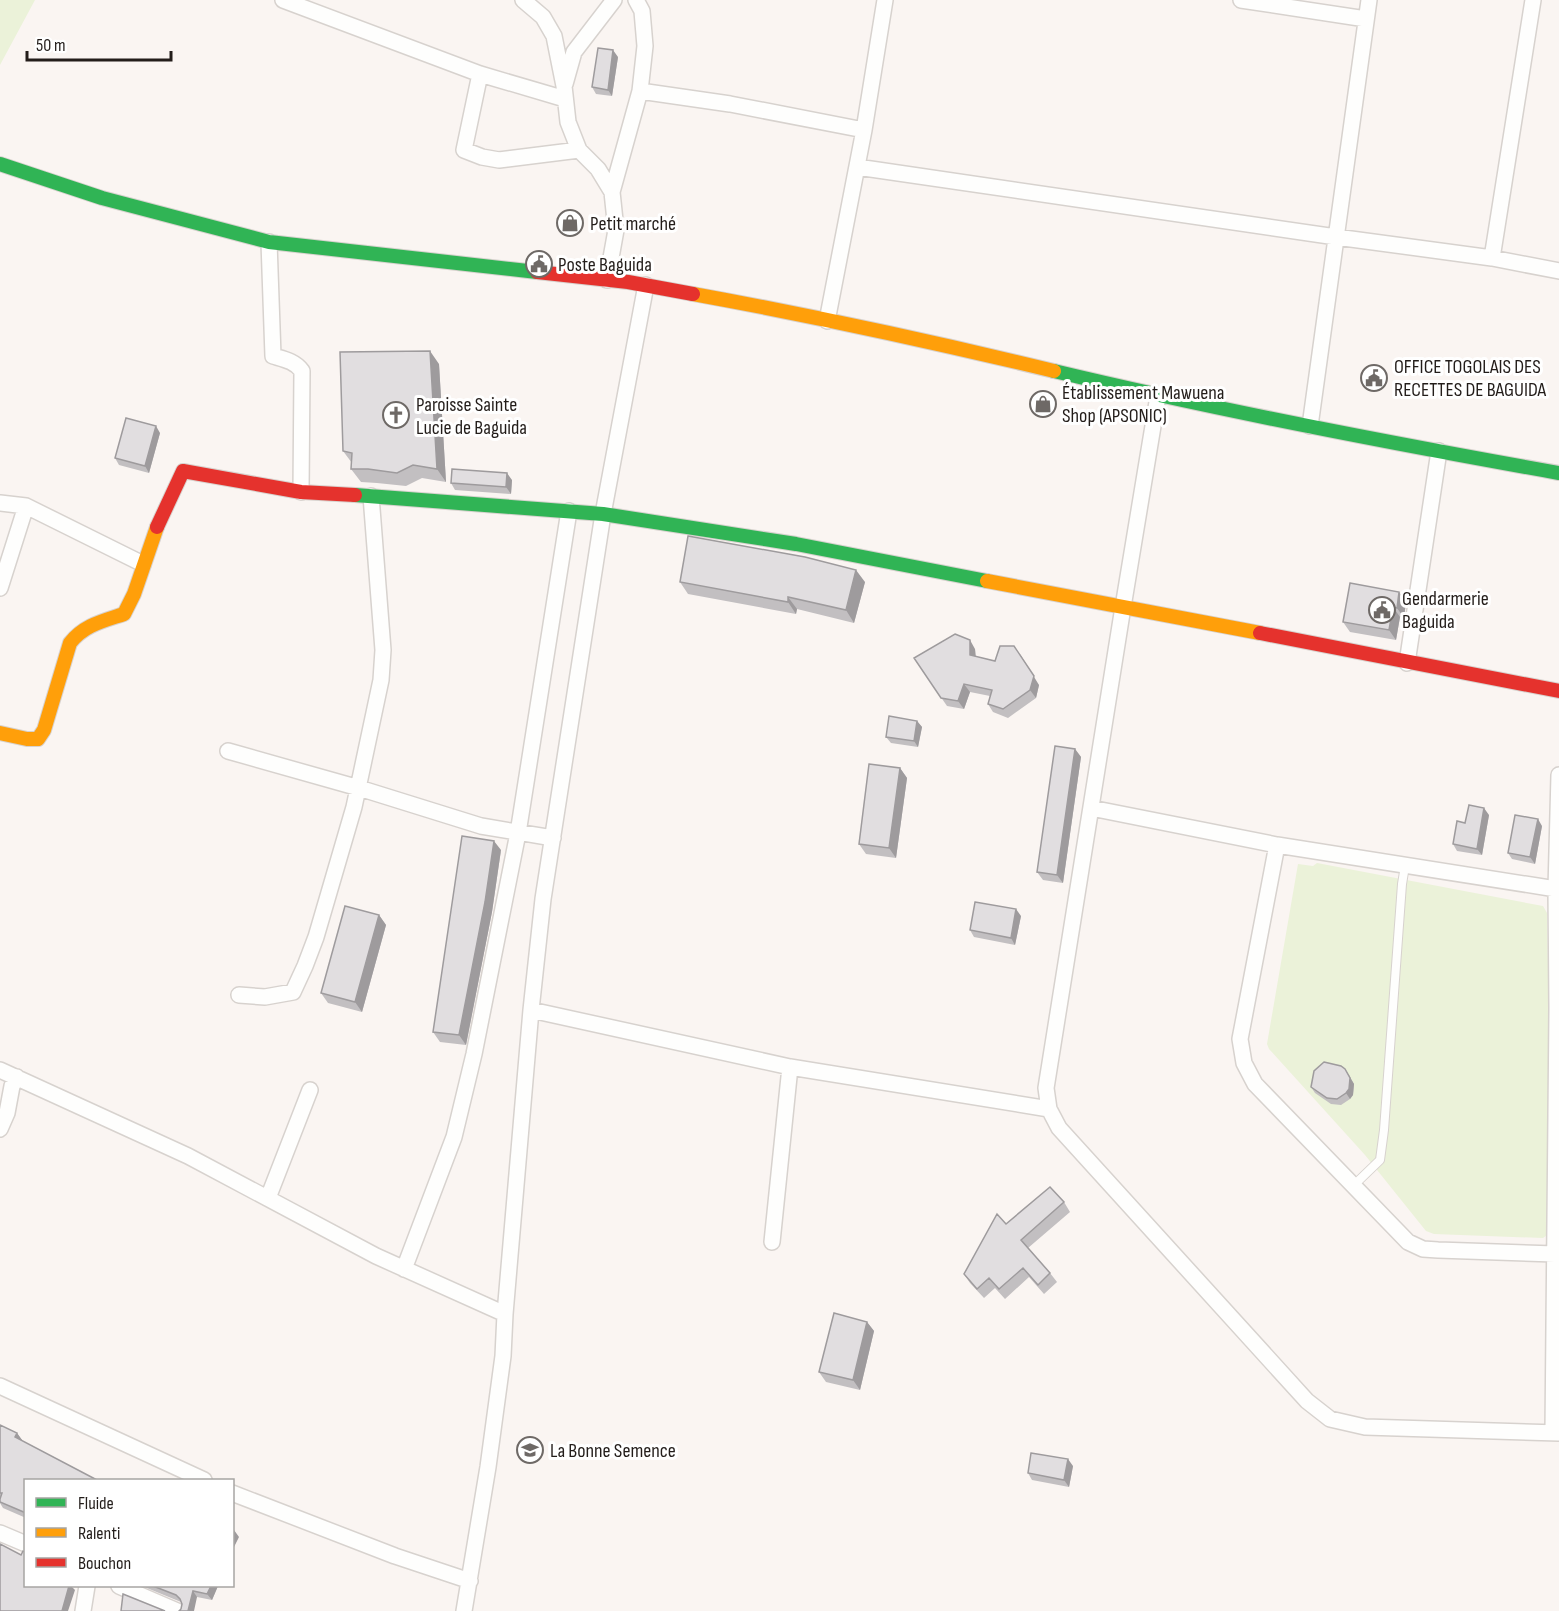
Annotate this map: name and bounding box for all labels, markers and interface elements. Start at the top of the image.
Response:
scale bar [27,24,171,62]
text: 50 m [36,35,66,56]
shop icon: Petit marché [555,208,585,238]
place label: Petit marché [590,212,676,236]
public building icon: Poste Baguida [524,249,554,279]
place label: Poste Baguida [558,253,652,277]
place label: OFFICE TOGOLAIS DES RECETTES DE BAGUIDA [1394,355,1547,402]
public building icon: OFFICE TOGOLAIS DES RECETTES DE BAGUIDA [1359,363,1389,393]
place label: Établissement Mawuena Shop (APSONIC) [1062,381,1225,428]
shop icon: Établissement Mawuena Shop (APSONIC) [1028,389,1058,419]
place label: Paroisse Sainte Lucie de Baguida [416,393,527,440]
church icon: Paroisse Sainte Lucie de Baguida [381,400,411,430]
place label: Gendarmerie Baguida [1402,587,1489,634]
public building icon: Gendarmerie Baguida [1367,595,1397,625]
school or university icon: La Bonne Semence [515,1435,545,1465]
place label: La Bonne Semence [550,1439,676,1463]
legend [24,1479,234,1587]
text: Fluide [78,1493,114,1514]
text: Ralenti [78,1523,120,1544]
text: Bouchon [78,1553,131,1574]

